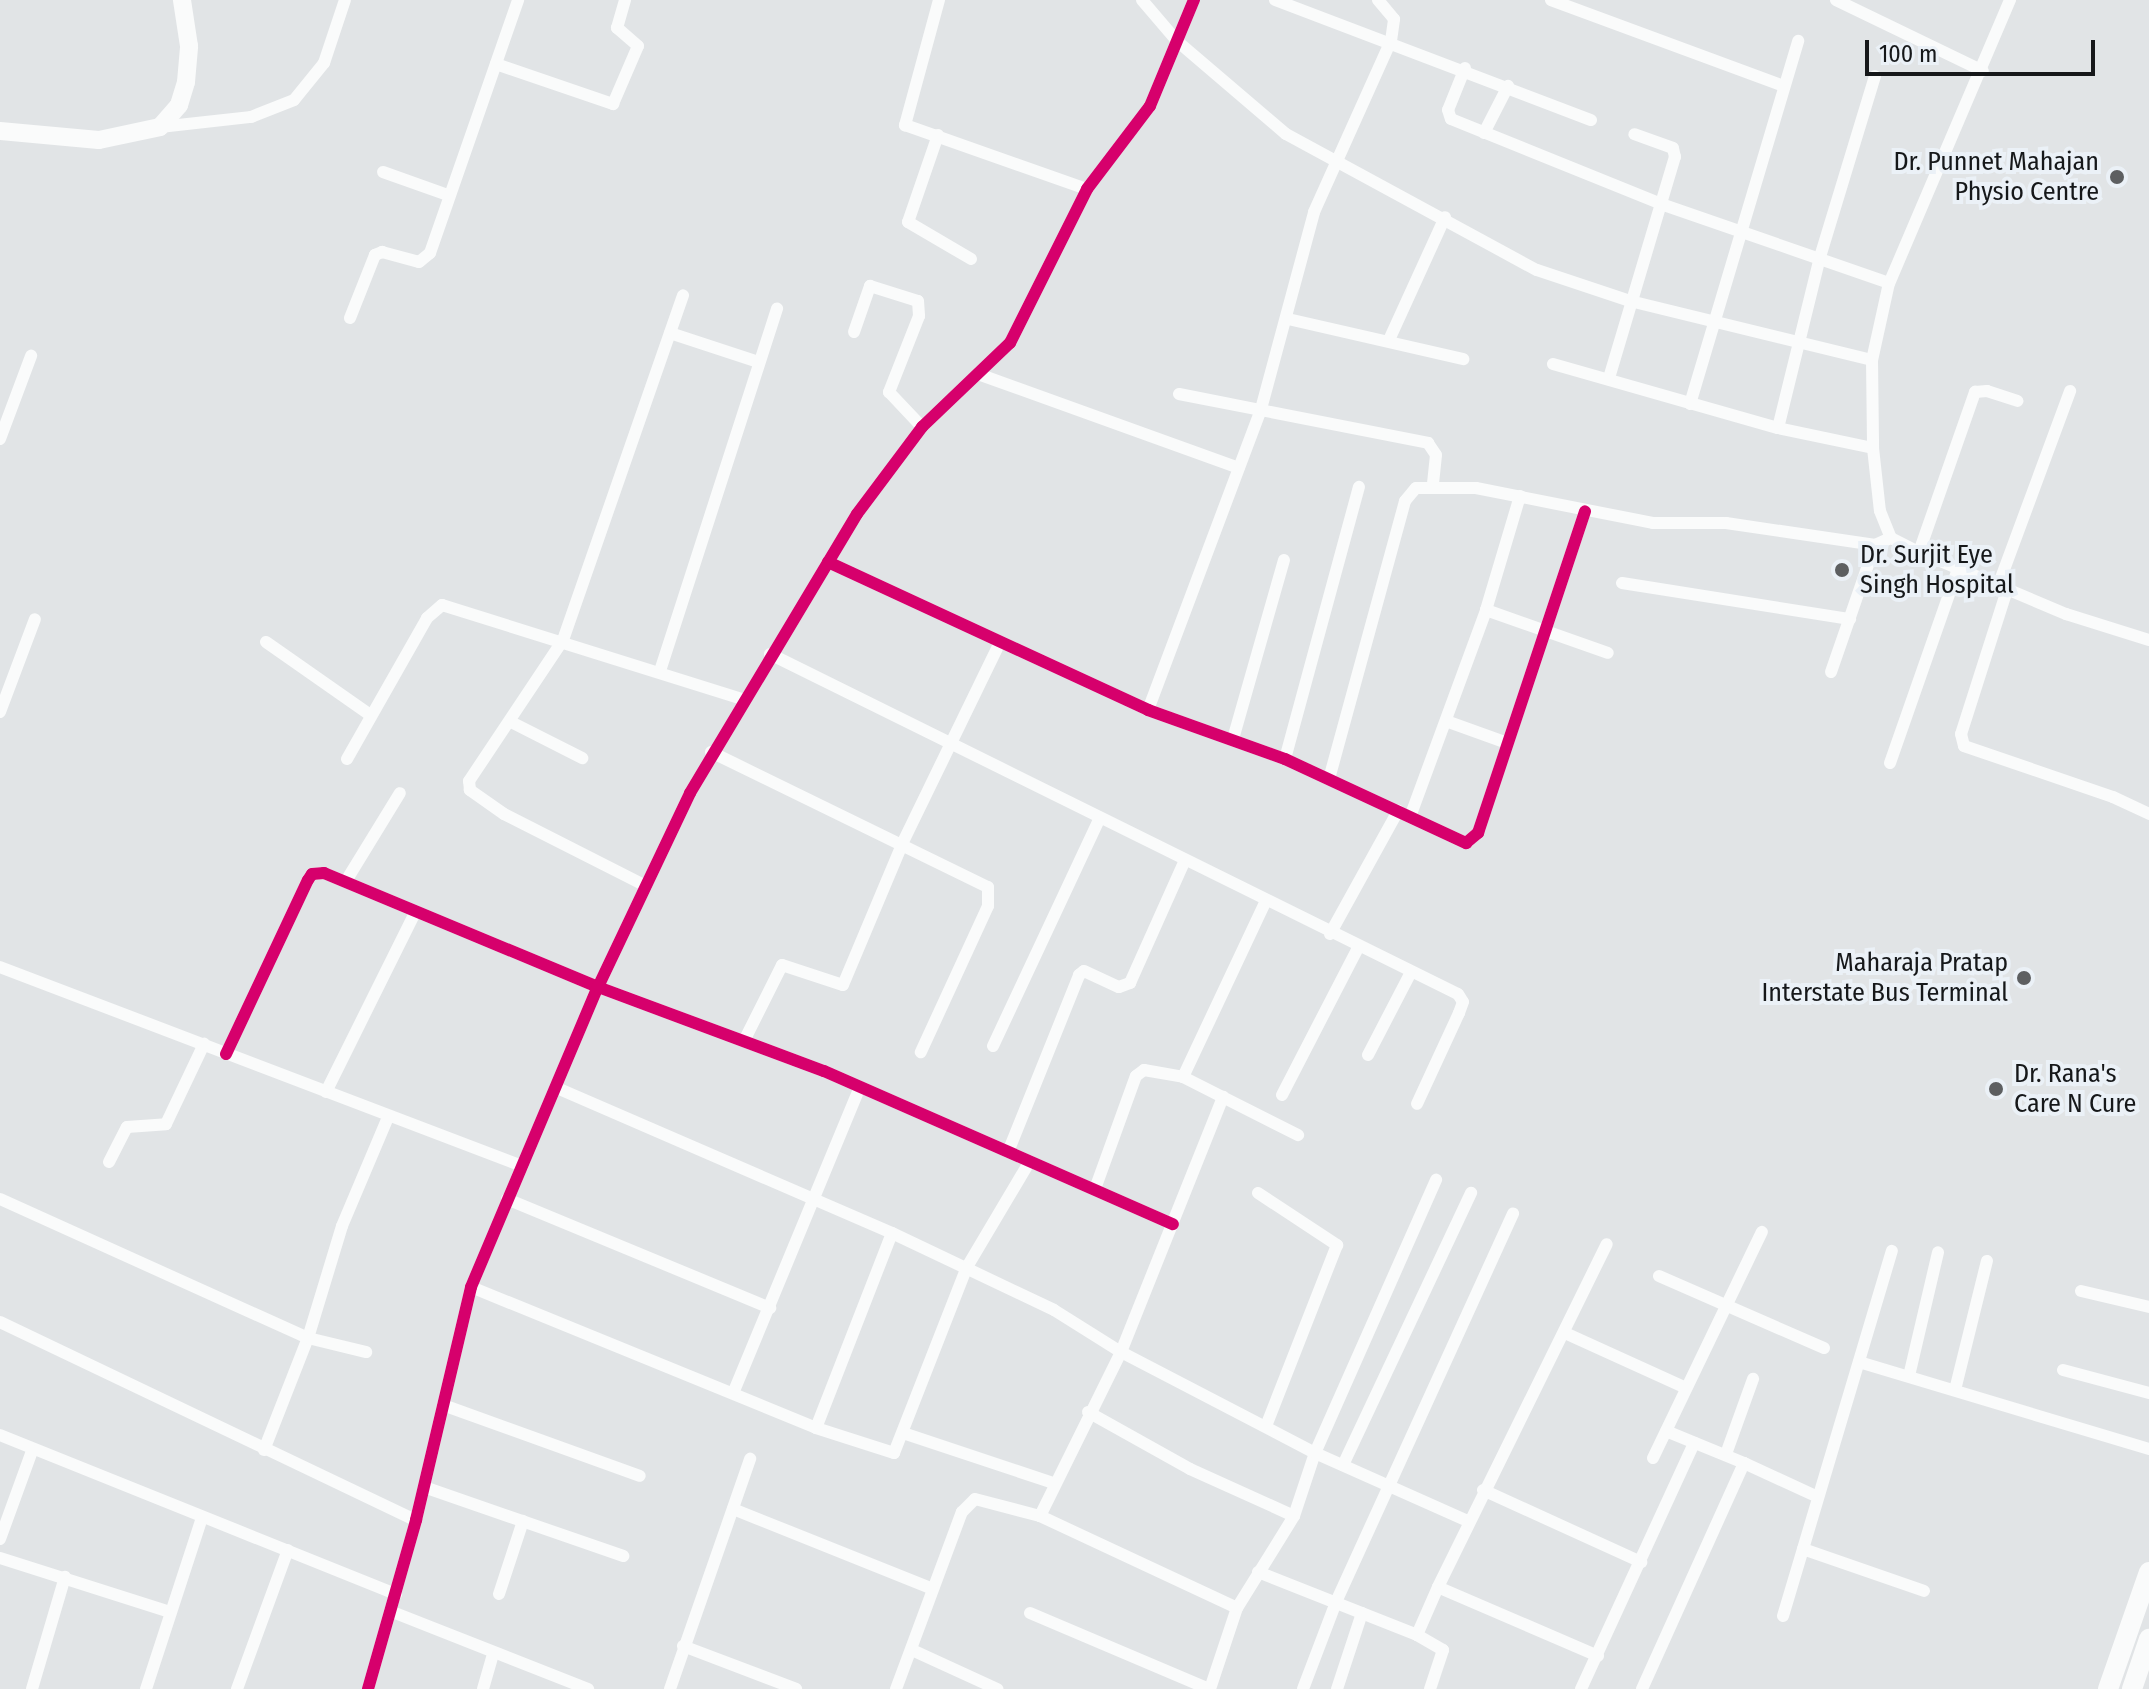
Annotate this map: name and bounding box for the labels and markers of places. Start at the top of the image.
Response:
place label: Dr. Punnet Mahajan Physio Centre [1893,146,2099,208]
marker: Dr. Punnet Mahajan Physio Centre [2106,166,2128,188]
place label: Dr. Surjit Eye Singh Hospital [1860,539,2014,600]
marker: Dr. Surjit Eye Singh Hospital [1831,559,1853,581]
place label: Maharaja Pratap Interstate Bus Terminal [1761,947,2008,1008]
marker: Maharaja Pratap Interstate Bus Terminal [2015,969,2033,987]
place label: Dr. Rana's Care N Cure [2014,1058,2136,1120]
marker: Dr. Rana's Care N Cure [1985,1078,2007,1100]

